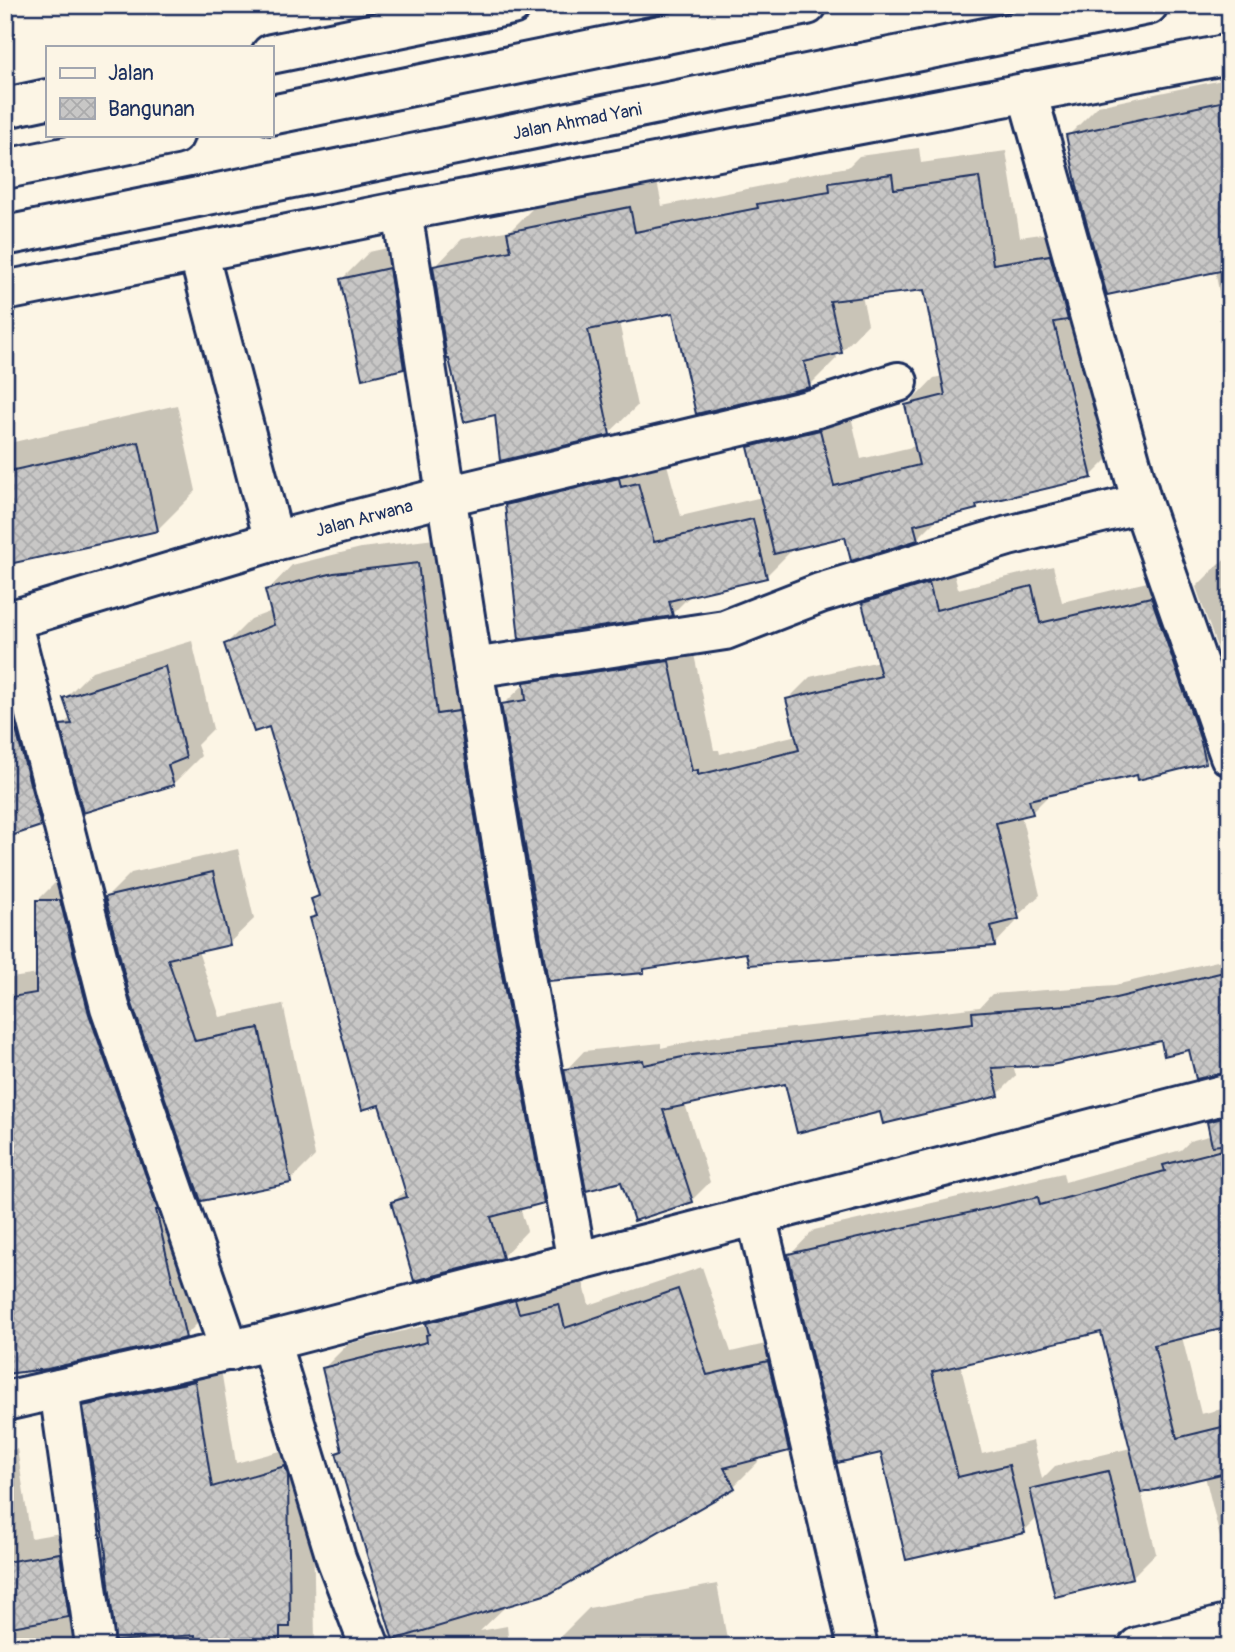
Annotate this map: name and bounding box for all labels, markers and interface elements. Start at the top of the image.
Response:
legend [46,46,273,136]
text: Jalan [108,60,154,87]
text: Bangunan [108,96,195,123]
street label: Jalan Ahmad Yani [510,98,644,145]
street label: Jalan Arwana [313,494,415,543]

